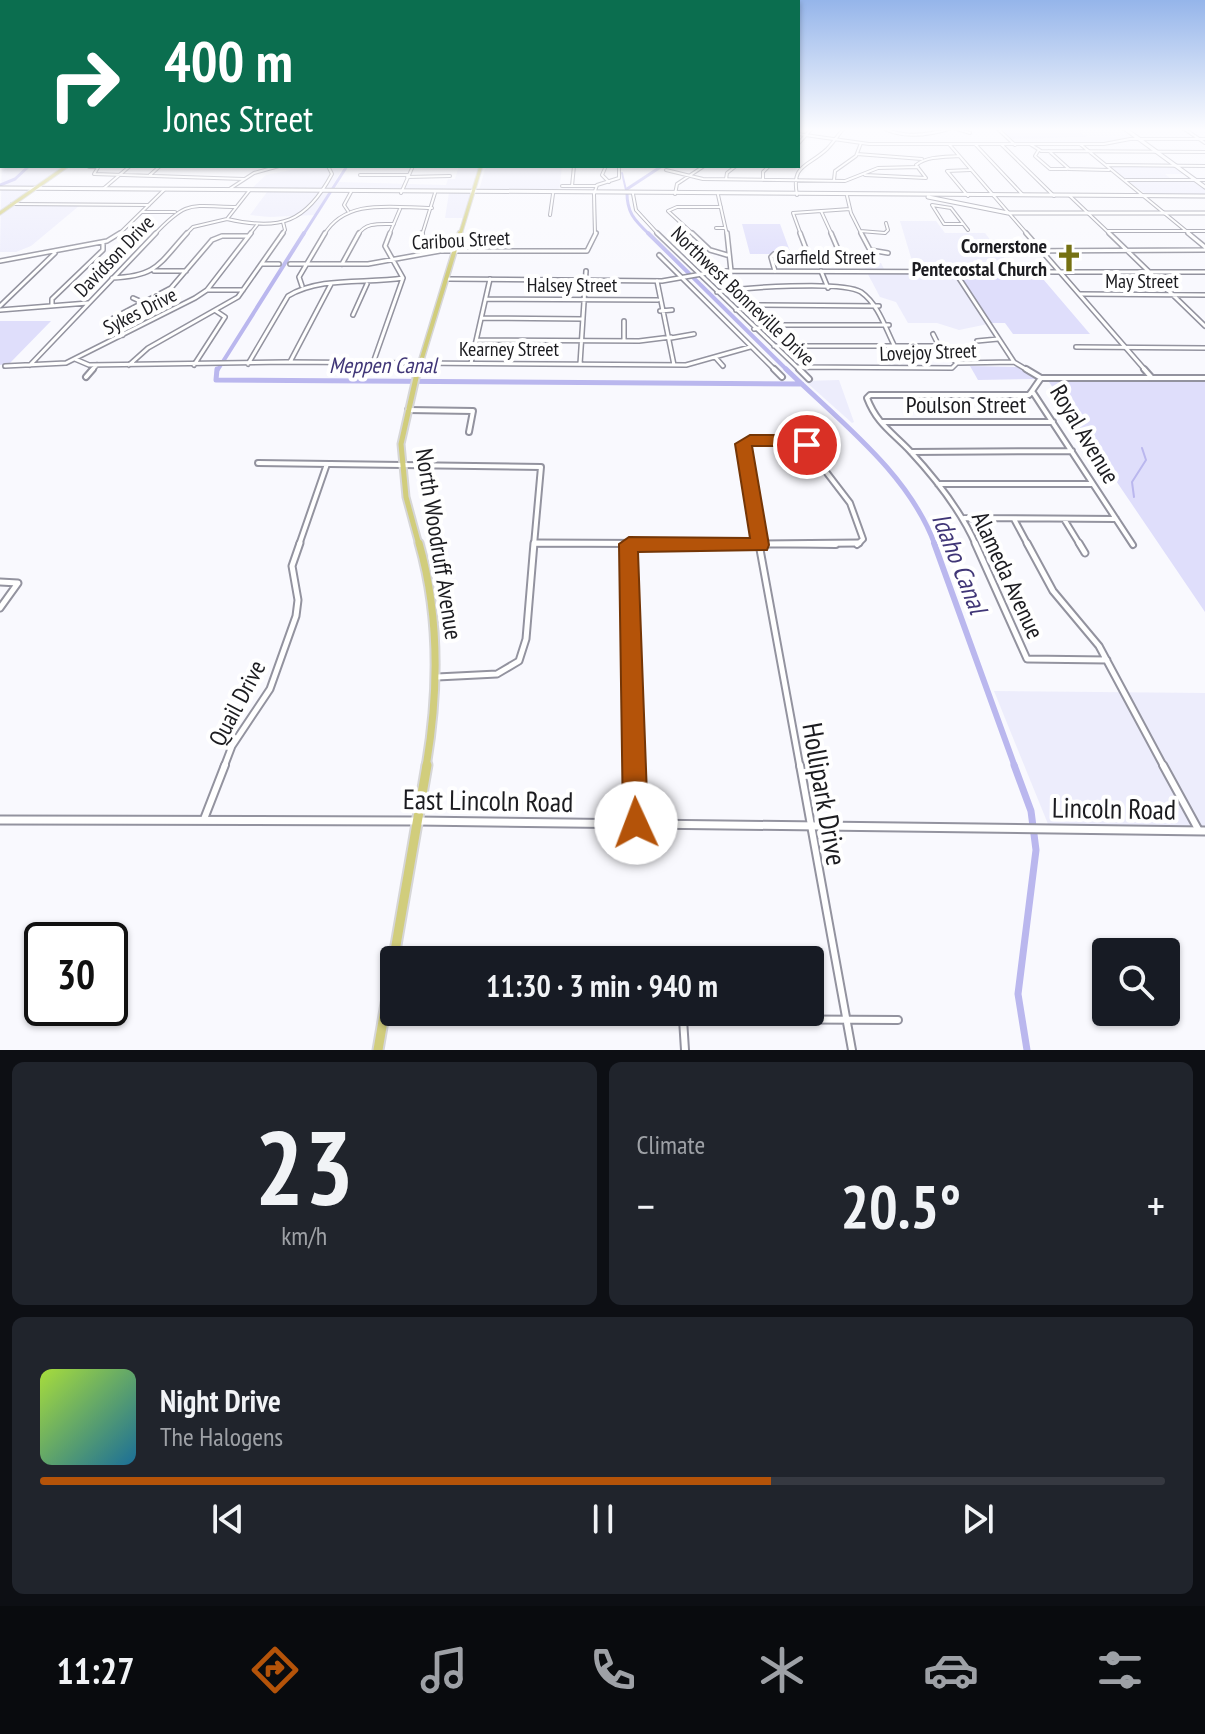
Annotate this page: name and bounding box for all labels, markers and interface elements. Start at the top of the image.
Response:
text: 400 m [164,25,293,97]
icon: right [32,32,136,136]
text: Jones Street [164,95,313,142]
street label: Davidson Drive [69,210,159,302]
street label: Northwest Bonneville Drive [666,221,820,371]
street label: Caribou Street [411,224,511,256]
place label: Cornerstone Pentecostal Church [912,233,1047,282]
church icon: Cornerstone Pentecostal Church [1054,243,1084,273]
street label: Garfield Street [776,244,876,270]
street label: May Street [1105,268,1179,294]
street label: Halsey Street [527,272,618,298]
street label: Sykes Drive [99,281,181,341]
street label: Kearney Street [459,336,560,362]
street label: Lovejoy Street [879,337,978,367]
water label: Meppen Canal [329,351,439,379]
street label: Royal Avenue [1043,379,1127,489]
street label: Poulson Street [906,389,1027,420]
pin [773,411,841,479]
icon: arrive [785,423,829,467]
street label: North Woodruff Avenue [409,446,469,642]
street label: Alameda Avenue [965,506,1051,644]
water label: Idaho Canal [925,508,996,621]
street label: Quail Drive [202,655,272,751]
street label: Hollipark Drive [794,720,856,868]
street label: East Lincoln Road [402,780,574,820]
position arrow [594,781,678,865]
street label: Lincoln Road [1052,788,1176,828]
speed limit sign: 30 [24,922,128,1026]
map controls [1092,938,1180,1026]
button: search [1092,938,1180,1026]
text: 11:30 · 3 min · 940 m [486,966,718,1005]
text: 23 [255,1099,354,1234]
text: Climate [637,1128,705,1161]
text: 20.5° [840,1167,961,1245]
text: − [637,1177,655,1234]
text: + [1147,1177,1165,1234]
text: km/h [281,1219,327,1252]
text: Night Drive [160,1381,281,1420]
text: The Halogens [160,1420,283,1453]
icon: previous [206,1497,250,1541]
icon: pause [581,1497,625,1541]
icon: next [956,1497,1000,1541]
icon: directions [247,1642,303,1698]
icon: music [416,1642,472,1698]
icon: phone [585,1642,641,1698]
icon: climate [754,1642,810,1698]
icon: car [923,1642,979,1698]
icon: filters [1092,1642,1148,1698]
text: 11:27 [57,1647,134,1694]

